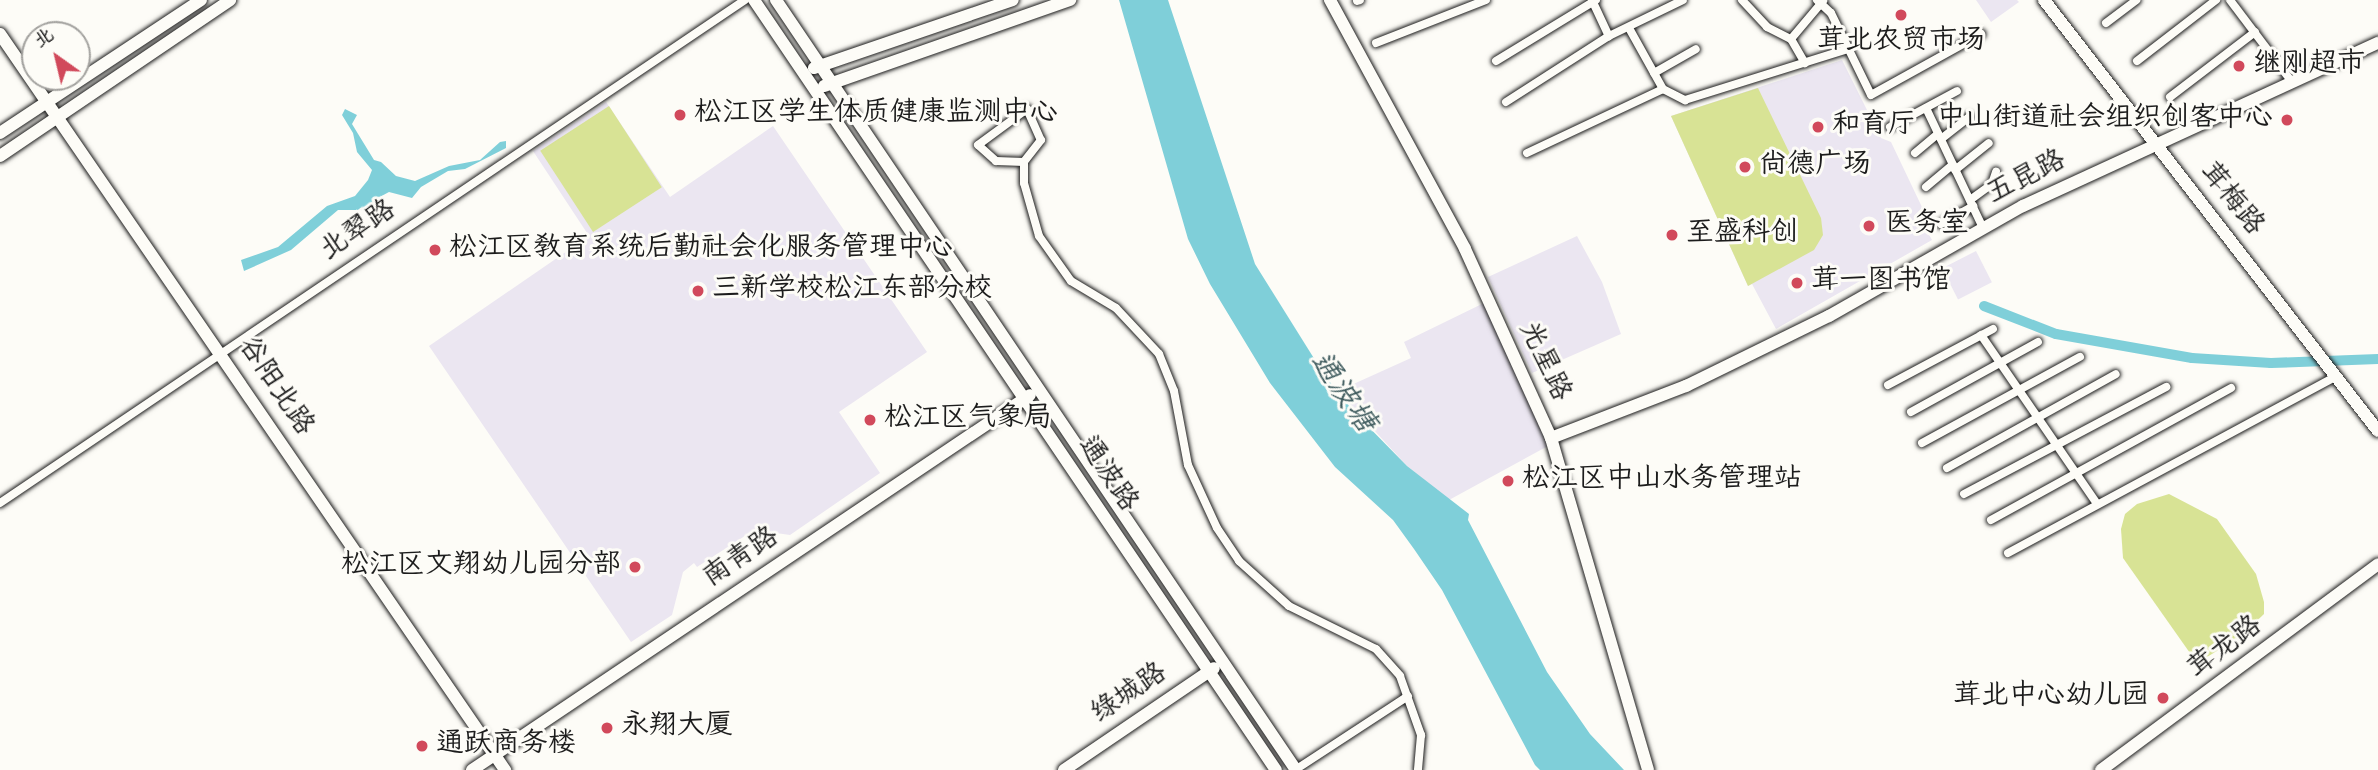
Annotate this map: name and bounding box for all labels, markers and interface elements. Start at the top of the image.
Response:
marker: 茸北农贸市场 [1893,7,1909,23]
north arrow [21,21,91,91]
text: 北 [30,23,61,56]
place label: 茸北农贸市场 [1817,26,1985,60]
place label: 继刚超市 [2253,49,2365,83]
marker: 继刚超市 [2231,58,2247,74]
place label: 松江区学生体质健康监测中心 [694,98,1058,132]
place label: 中山街道社会组织创客中心 [1937,103,2273,137]
marker: 松江区学生体质健康监测中心 [672,107,688,123]
place label: 和育厅 [1832,110,1916,144]
marker: 中山街道社会组织创客中心 [2279,112,2295,128]
marker: 和育厅 [1810,119,1826,135]
street label: 五昆路 [1982,145,2072,213]
place label: 尚德广场 [1759,150,1871,184]
street label: 茸梅路 [2191,157,2269,243]
marker: 尚德广场 [1737,159,1753,175]
street label: 北翠路 [315,195,403,269]
place label: 医务室 [1885,209,1969,243]
marker: 医务室 [1859,216,1879,236]
place label: 至盛科创 [1686,218,1798,252]
marker: 至盛科创 [1664,227,1680,243]
place label: 松江区教育系统后勤社会化服务管理中心 [449,233,953,267]
marker: 松江区教育系统后勤社会化服务管理中心 [427,242,443,258]
place label: 茸一图书馆 [1811,266,1951,300]
place label: 三新学校松江东部分校 [712,274,992,308]
marker: 茸一图书馆 [1789,275,1805,291]
marker: 三新学校松江东部分校 [690,283,706,299]
street label: 光星路 [1510,317,1576,407]
street label: 谷阳北路 [229,331,319,443]
water label: 通波塘 [1299,347,1381,441]
place label: 松江区气象局 [884,403,1052,437]
marker: 松江区气象局 [862,412,878,428]
street label: 通波路 [1069,431,1143,519]
place label: 松江区中山水务管理站 [1522,464,1802,498]
marker: 松江区中山水务管理站 [1500,473,1516,489]
street label: 南青路 [698,522,786,596]
place label: 松江区文翔幼儿园分部 [341,550,621,584]
marker: 松江区文翔幼儿园分部 [627,559,643,575]
street label: 茸龙路 [2182,610,2270,688]
street label: 绿城路 [1086,658,1174,732]
place label: 茸北中心幼儿园 [1953,681,2149,715]
marker: 茸北中心幼儿园 [2155,690,2171,706]
place label: 永翔大厦 [621,711,733,745]
marker: 永翔大厦 [599,720,615,736]
place label: 通跃商务楼 [436,729,576,763]
marker: 通跃商务楼 [414,738,430,754]

